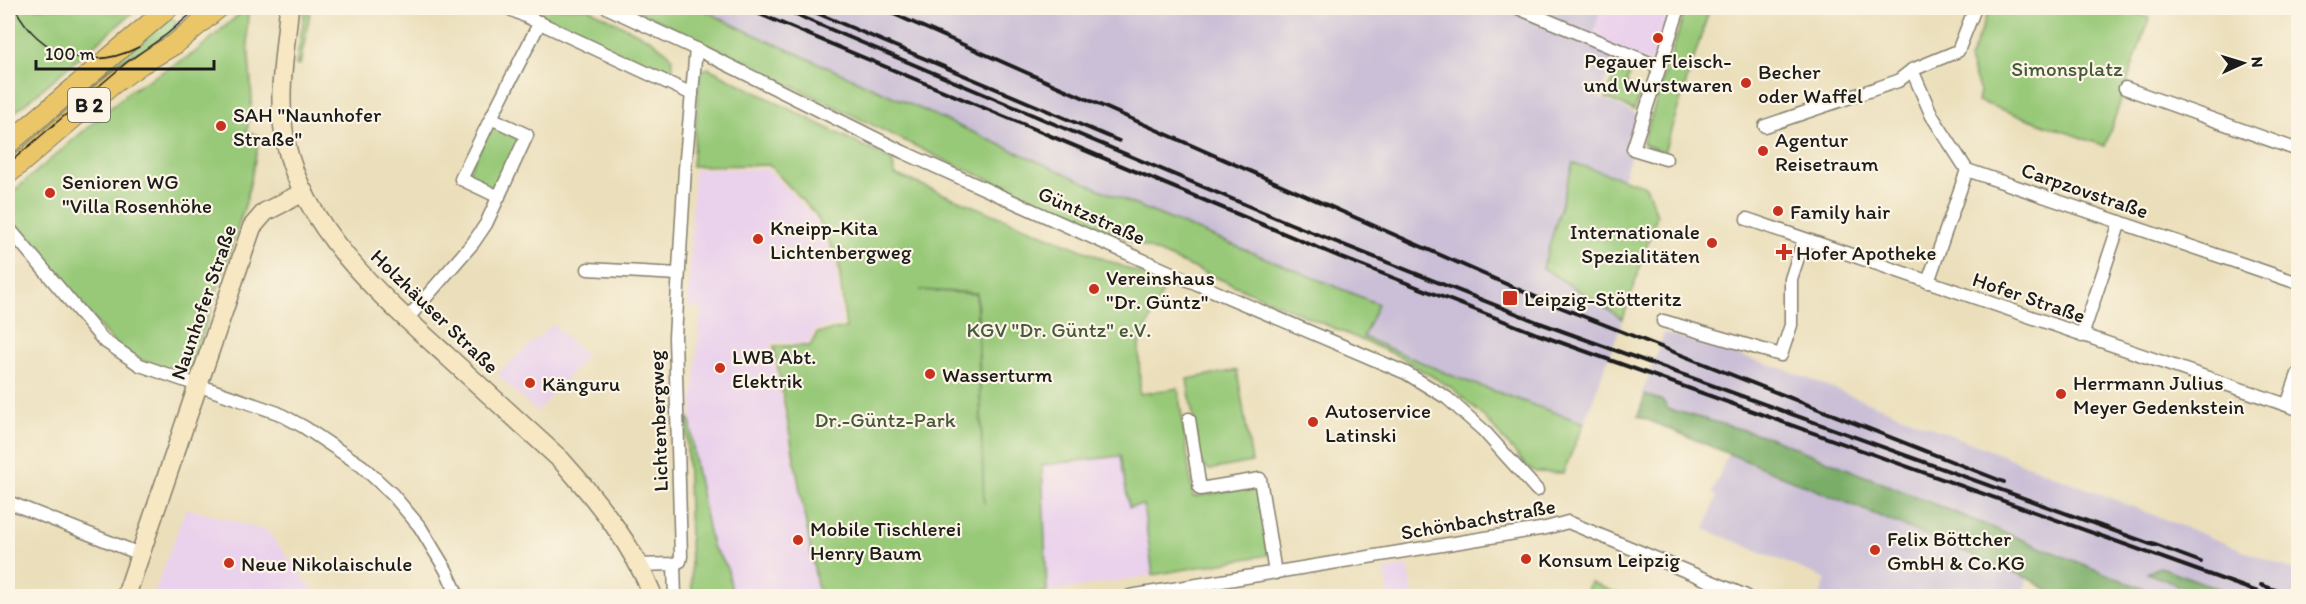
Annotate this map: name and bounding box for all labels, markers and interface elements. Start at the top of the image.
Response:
marker: Pegauer Fleisch- und Wurstwaren [1651,31,1665,45]
scale bar [36,33,214,71]
north arrow [2213,33,2273,93]
text: 100 m [45,43,95,65]
place label: Pegauer Fleisch- und Wurstwaren [1583,48,1733,97]
park label: Simonsplatz [2011,56,2123,81]
text: N [2248,56,2267,68]
place label: Becher oder Waffel [1758,59,1863,108]
marker: Becher oder Waffel [1739,76,1753,90]
road number: B 2 [68,88,110,122]
place label: SAH "Naunhofer Straße" [233,102,382,151]
marker: SAH "Naunhofer Straße" [214,119,228,133]
place label: Agentur Reisetraum [1775,127,1879,176]
marker: Agentur Reisetraum [1756,144,1770,158]
street label: Carpzovstraße [2018,157,2152,223]
place label: Senioren WG "Villa Rosenhöhe [62,169,212,218]
street label: Güntzstraße [1034,180,1150,250]
marker: Senioren WG "Villa Rosenhöhe [43,186,57,200]
place label: Family hair [1790,199,1890,224]
marker: Family hair [1771,204,1785,218]
place label: Kneipp-Kita Lichtenbergweg [770,215,912,264]
place label: Internationale Spezialitäten [1570,219,1700,268]
street label: Naunhofer Straße [165,221,241,383]
marker: Kneipp-Kita Lichtenbergweg [751,232,765,246]
marker: Internationale Spezialitäten [1705,236,1719,250]
place label: Hofer Apotheke [1796,240,1936,265]
street label: Holzhäuser Straße [366,244,504,378]
marker: Hofer Apotheke [1777,245,1791,259]
place label: Vereinshaus "Dr. Güntz" [1106,265,1215,314]
street label: Hofer Straße [1969,266,2089,328]
marker: Vereinshaus "Dr. Güntz" [1087,282,1101,296]
place label: Leipzig-Stötteritz [1524,286,1682,311]
marker: Leipzig-Stötteritz [1501,289,1519,307]
park label: KGV "Dr. Güntz" e.V. [967,317,1151,342]
place label: LWB Abt. Elektrik [732,344,816,393]
street label: Lichtenbergweg [643,350,673,492]
marker: LWB Abt. Elektrik [713,361,727,375]
place label: Wasserturm [942,362,1053,387]
marker: Wasserturm [923,367,937,381]
place label: Herrmann Julius Meyer Gedenkstein [2073,370,2244,419]
place label: Känguru [542,371,620,396]
marker: Känguru [523,376,537,390]
marker: Herrmann Julius Meyer Gedenkstein [2054,387,2068,401]
place label: Autoservice Latinski [1325,398,1431,447]
park label: Dr.-Güntz-Park [814,407,956,432]
marker: Autoservice Latinski [1306,415,1320,429]
street label: Schönbachstraße [1399,493,1557,545]
place label: Mobile Tischlerei Henry Baum [810,516,961,565]
place label: Felix Böttcher GmbH & Co.KG [1887,526,2025,575]
marker: Mobile Tischlerei Henry Baum [791,533,805,547]
marker: Felix Böttcher GmbH & Co.KG [1868,543,1882,557]
place label: Konsum Leipzig [1538,547,1680,572]
place label: Neue Nikolaischule [241,551,412,576]
marker: Konsum Leipzig [1519,552,1533,566]
marker: Neue Nikolaischule [222,556,236,570]

